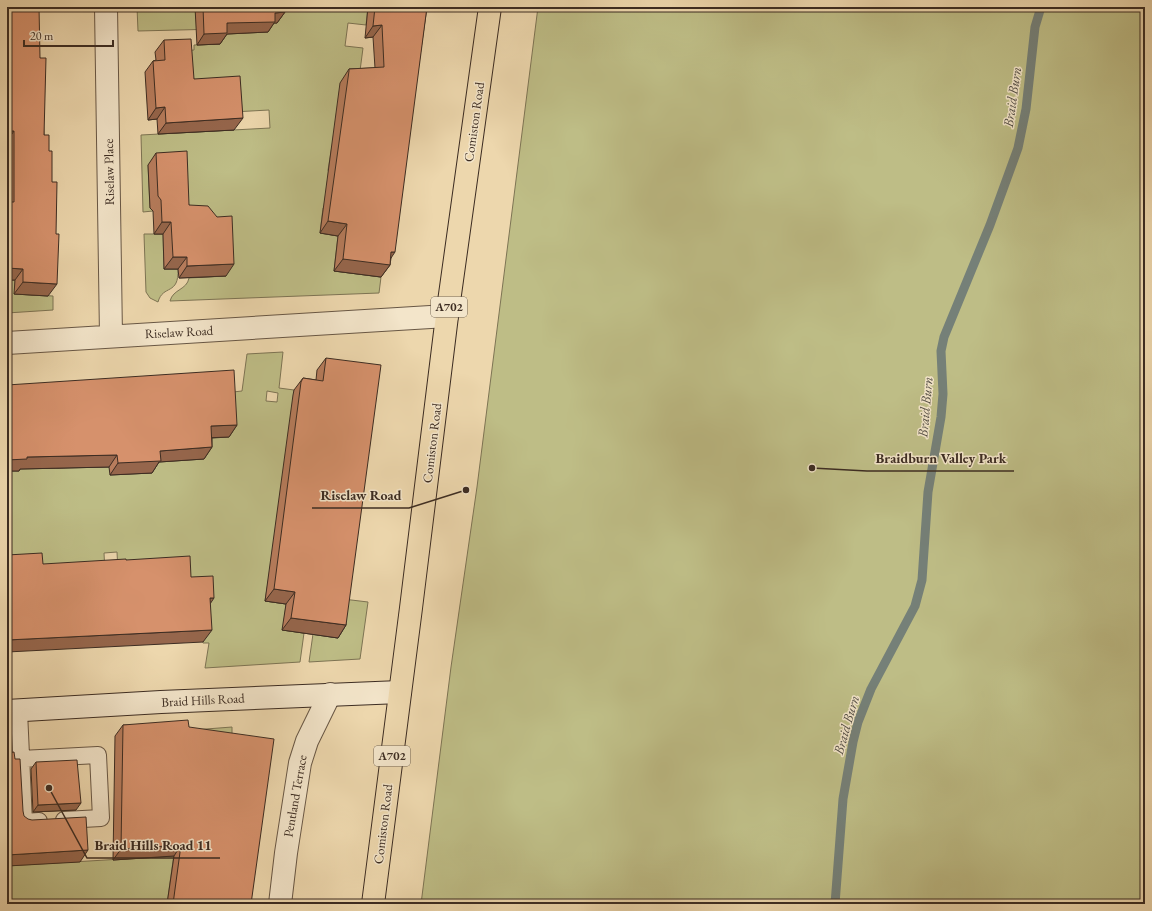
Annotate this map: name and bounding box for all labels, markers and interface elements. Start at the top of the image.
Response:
scale bar [24,22,113,48]
text: 20 m [30,28,54,44]
water label: Braid Burn [999,66,1025,129]
street label: Comiston Road [460,81,488,163]
street label: Riselaw Place [100,138,118,206]
road number: A702 [431,297,467,317]
street label: Riselaw Road [144,322,214,342]
water label: Braid Burn [913,376,937,439]
street label: Comiston Road [419,402,445,484]
callout: Braidburn Valley Park [867,445,1014,471]
text: Braidburn Valley Park [876,449,1007,467]
callout: Riselaw Road [312,482,409,508]
text: Riselaw Road [321,486,402,504]
street label: Braid Hills Road [161,689,246,711]
water label: Braid Burn [829,693,863,758]
road number: A702 [374,746,410,766]
street label: Pentland Terrace [279,754,311,838]
street label: Comiston Road [370,783,396,865]
callout: Braid Hills Road 11 [87,832,220,858]
text: Braid Hills Road 11 [94,836,212,854]

